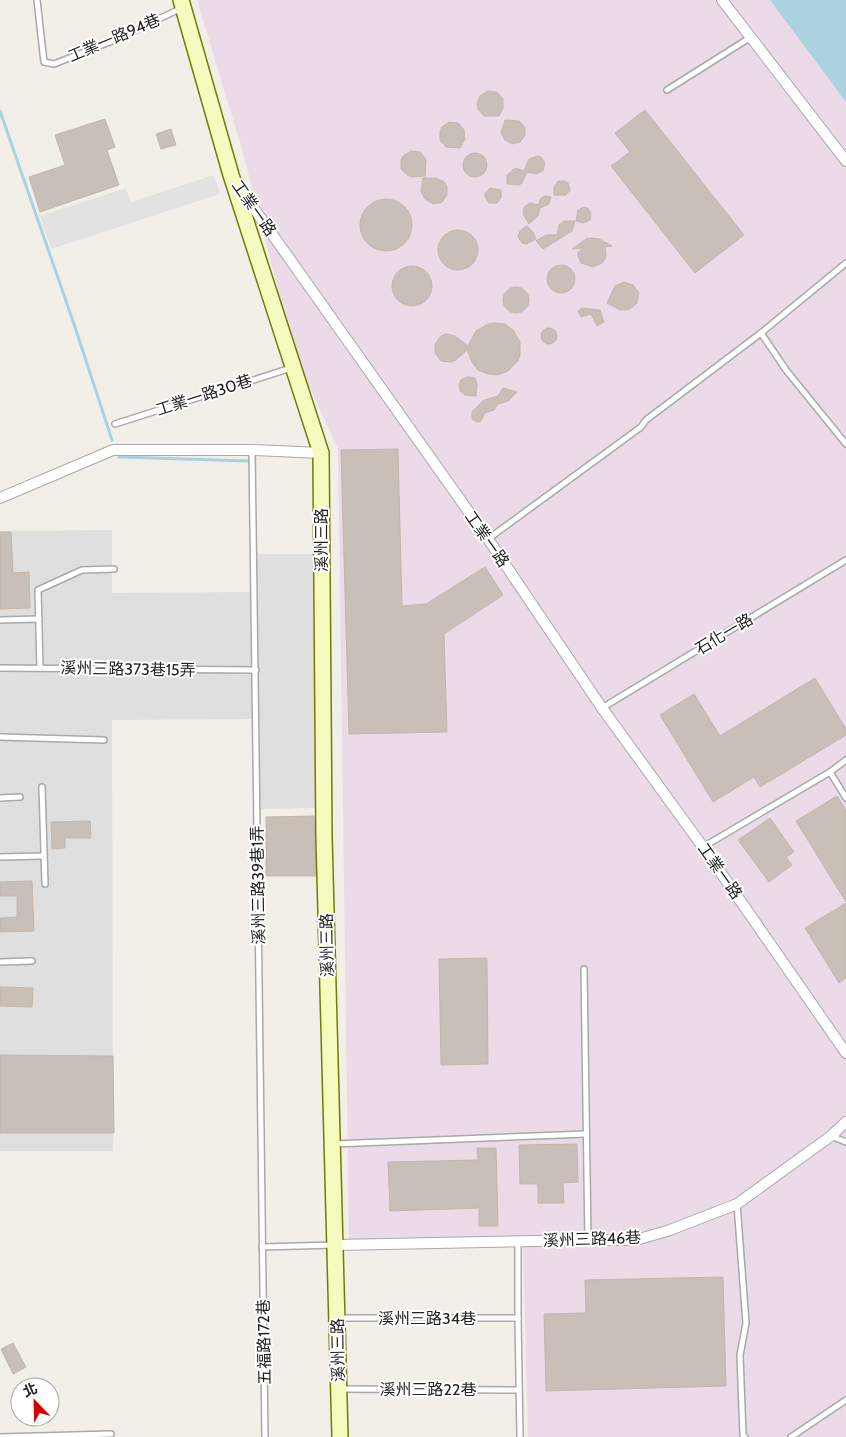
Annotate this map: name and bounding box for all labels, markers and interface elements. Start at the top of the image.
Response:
street label: 工業一路94巷 [65,10,163,66]
street label: 工業一路 [228,176,280,240]
street label: 工業一路30巷 [154,371,254,419]
street label: 工業一路 [461,507,513,571]
street label: 溪州三路 [312,508,331,572]
street label: 石化一路 [692,609,756,659]
street label: 溪州三路373巷15弄 [60,658,196,680]
street label: 溪州三路39巷1弄 [247,825,269,945]
street label: 工業一路 [694,839,746,903]
street label: 溪州三路 [317,913,337,977]
street label: 溪州三路46巷 [543,1228,641,1250]
street label: 五福路172巷 [254,1299,274,1385]
street label: 溪州三路34巷 [378,1309,476,1328]
street label: 溪州三路 [328,1318,348,1382]
north arrow [10,1377,60,1427]
text: 北 [20,1379,40,1401]
street label: 溪州三路22巷 [380,1380,476,1399]

